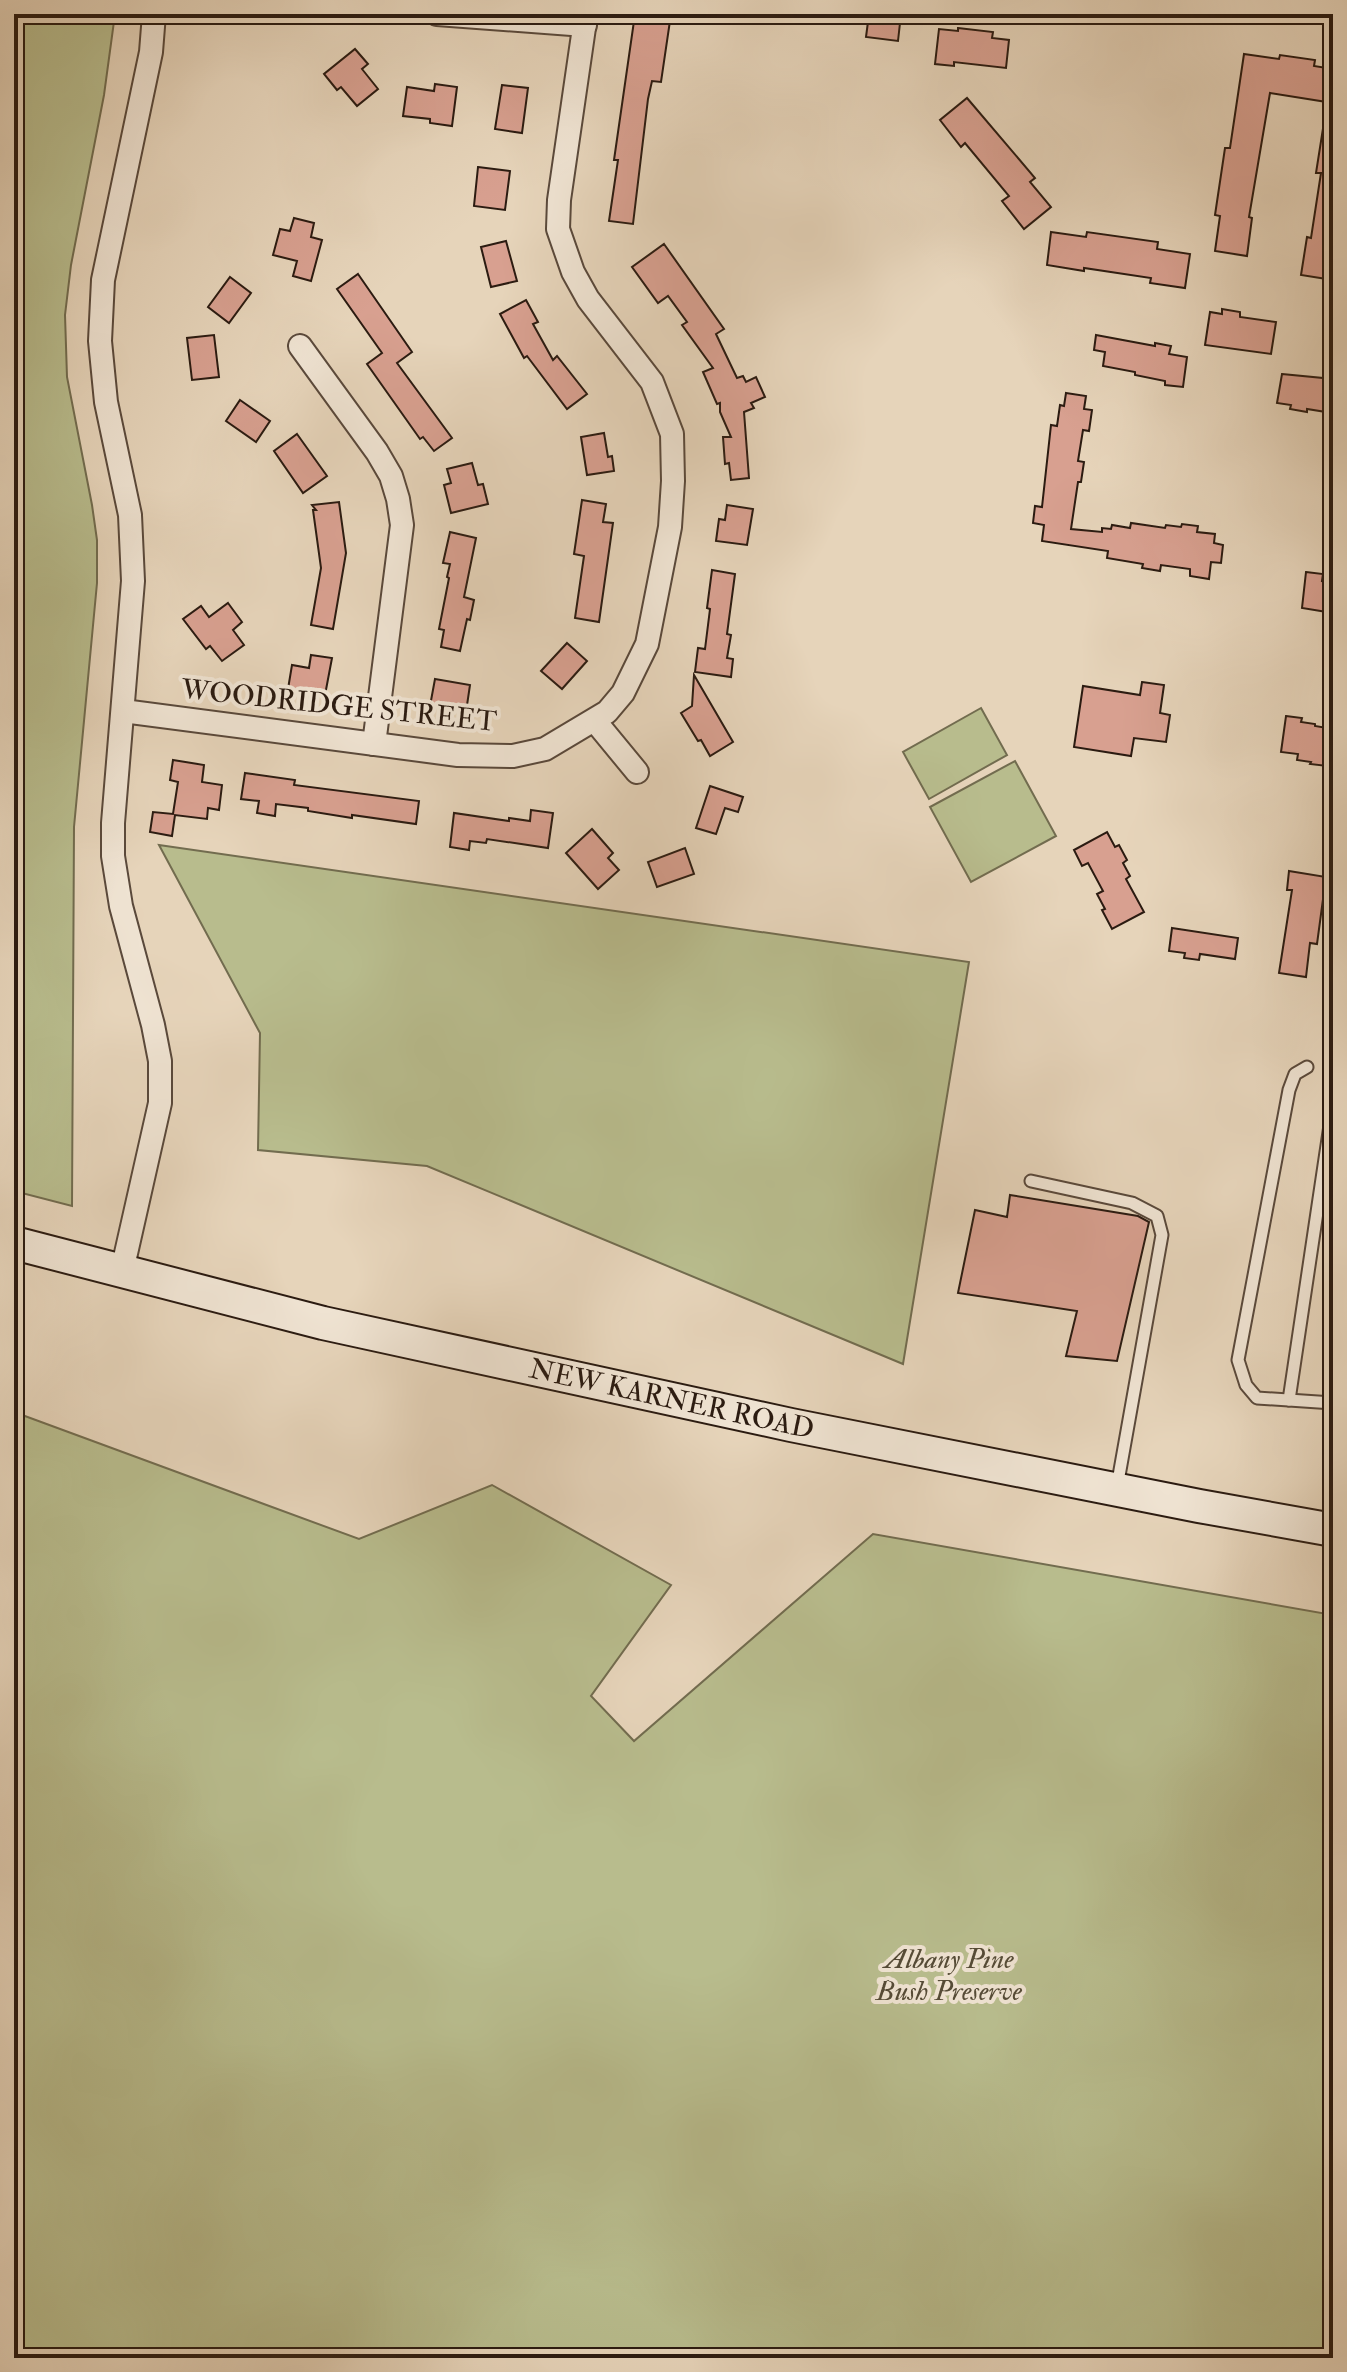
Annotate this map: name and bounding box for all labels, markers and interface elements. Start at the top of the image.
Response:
street label: WOODRIDGE STREET [179,672,499,740]
street label: NEW KARNER ROAD [526,1351,817,1447]
park label: Albany Pine Bush Preserve [874,1942,1023,2009]

